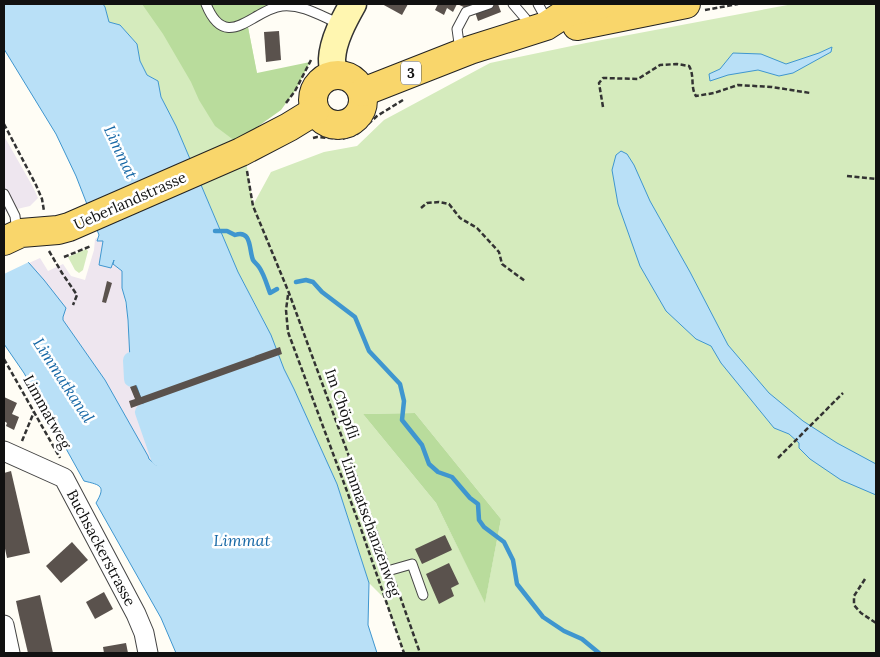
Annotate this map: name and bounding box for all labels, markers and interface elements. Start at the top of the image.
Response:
road number: 3 [401,62,421,84]
water label: Limmat [100,122,142,182]
street label: Ueberlandstrasse [71,167,189,234]
water label: Limmatkanal [29,334,99,427]
street label: Im Chöpfli [321,366,364,441]
street label: Limmatweg [19,371,76,453]
street label: Limmatschanzenweg [337,455,406,600]
street label: Buchsackerstrasse [63,486,140,609]
water label: Limmat [214,530,271,550]

